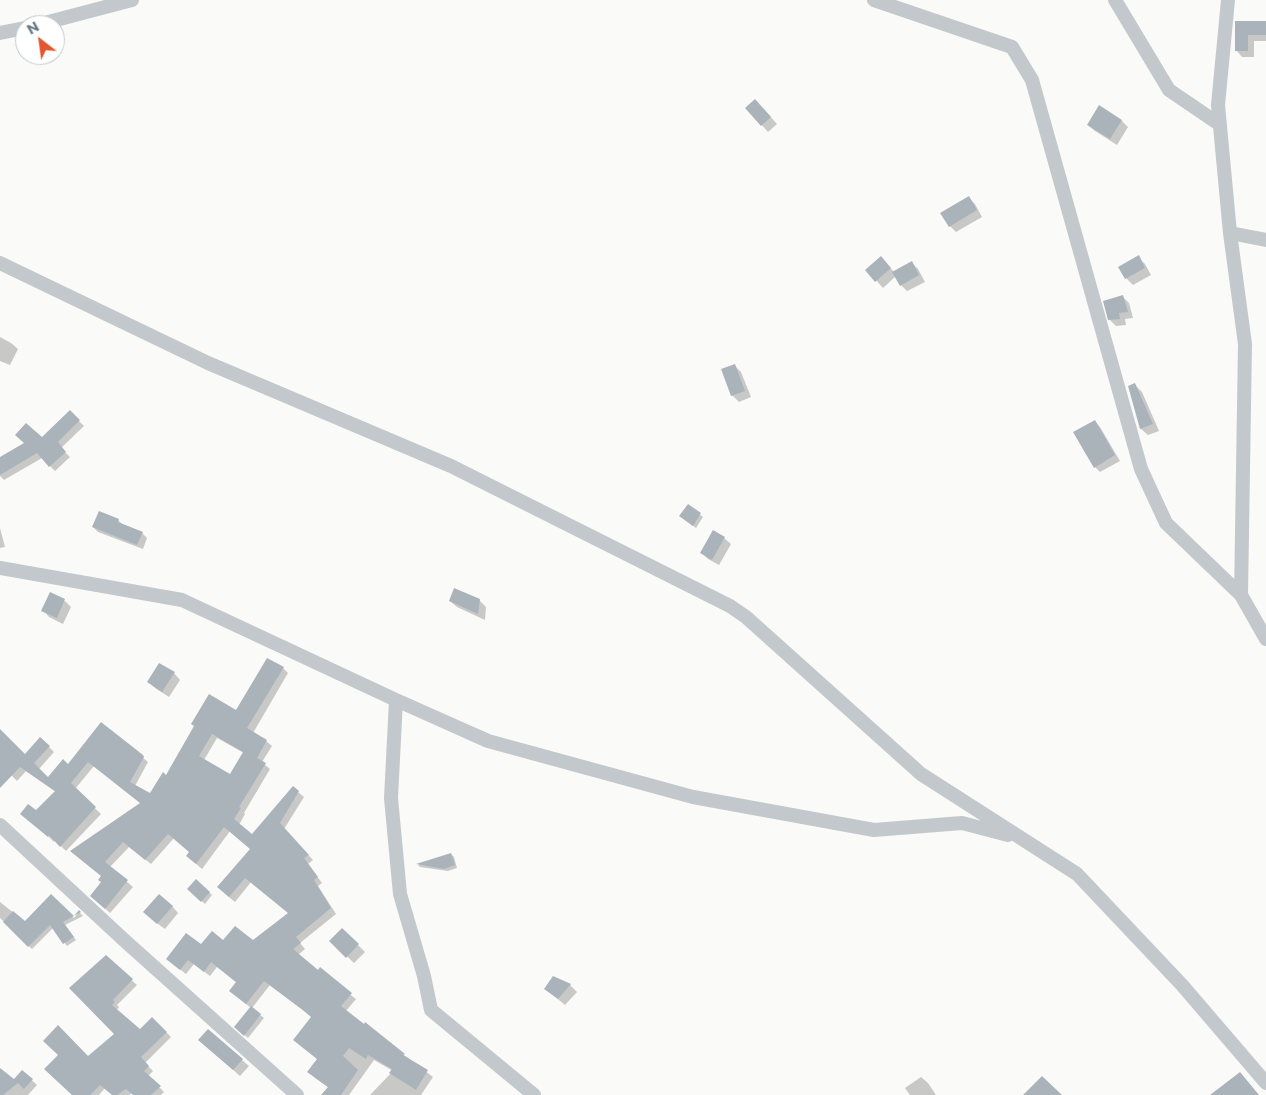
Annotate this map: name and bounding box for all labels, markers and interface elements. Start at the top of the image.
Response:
north arrow [15,15,65,65]
text: N [24,17,42,38]

